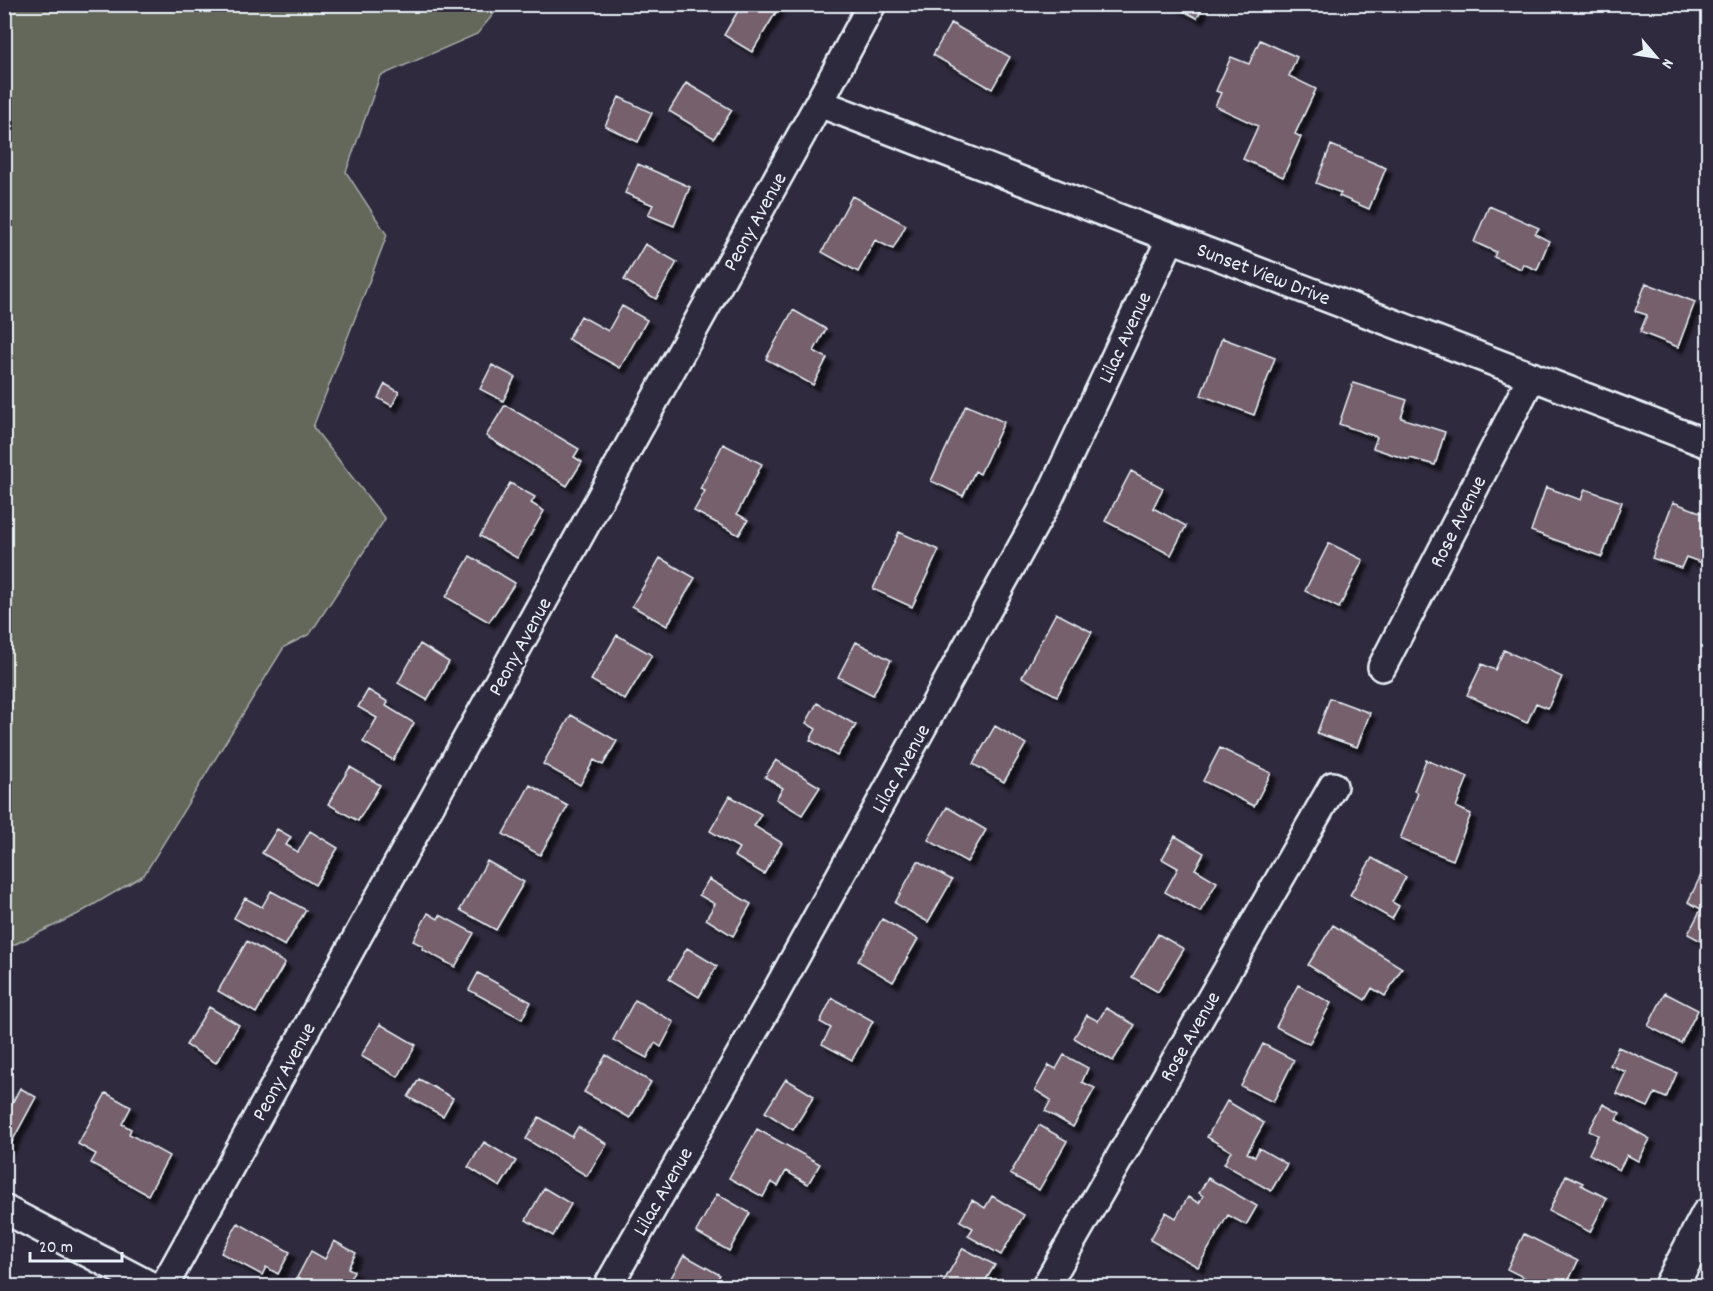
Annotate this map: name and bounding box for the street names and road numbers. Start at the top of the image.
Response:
street label: Peony Avenue [717,168,796,277]
street label: Sunset View Drive [1192,237,1334,315]
street label: Lilac Avenue [1092,288,1161,389]
street label: Rose Avenue [1424,471,1496,574]
street label: Peony Avenue [482,593,561,702]
street label: Lilac Avenue [866,719,939,820]
street label: Rose Avenue [1154,987,1230,1088]
street label: Peony Avenue [246,1018,325,1127]
street label: Lilac Avenue [627,1143,702,1242]

